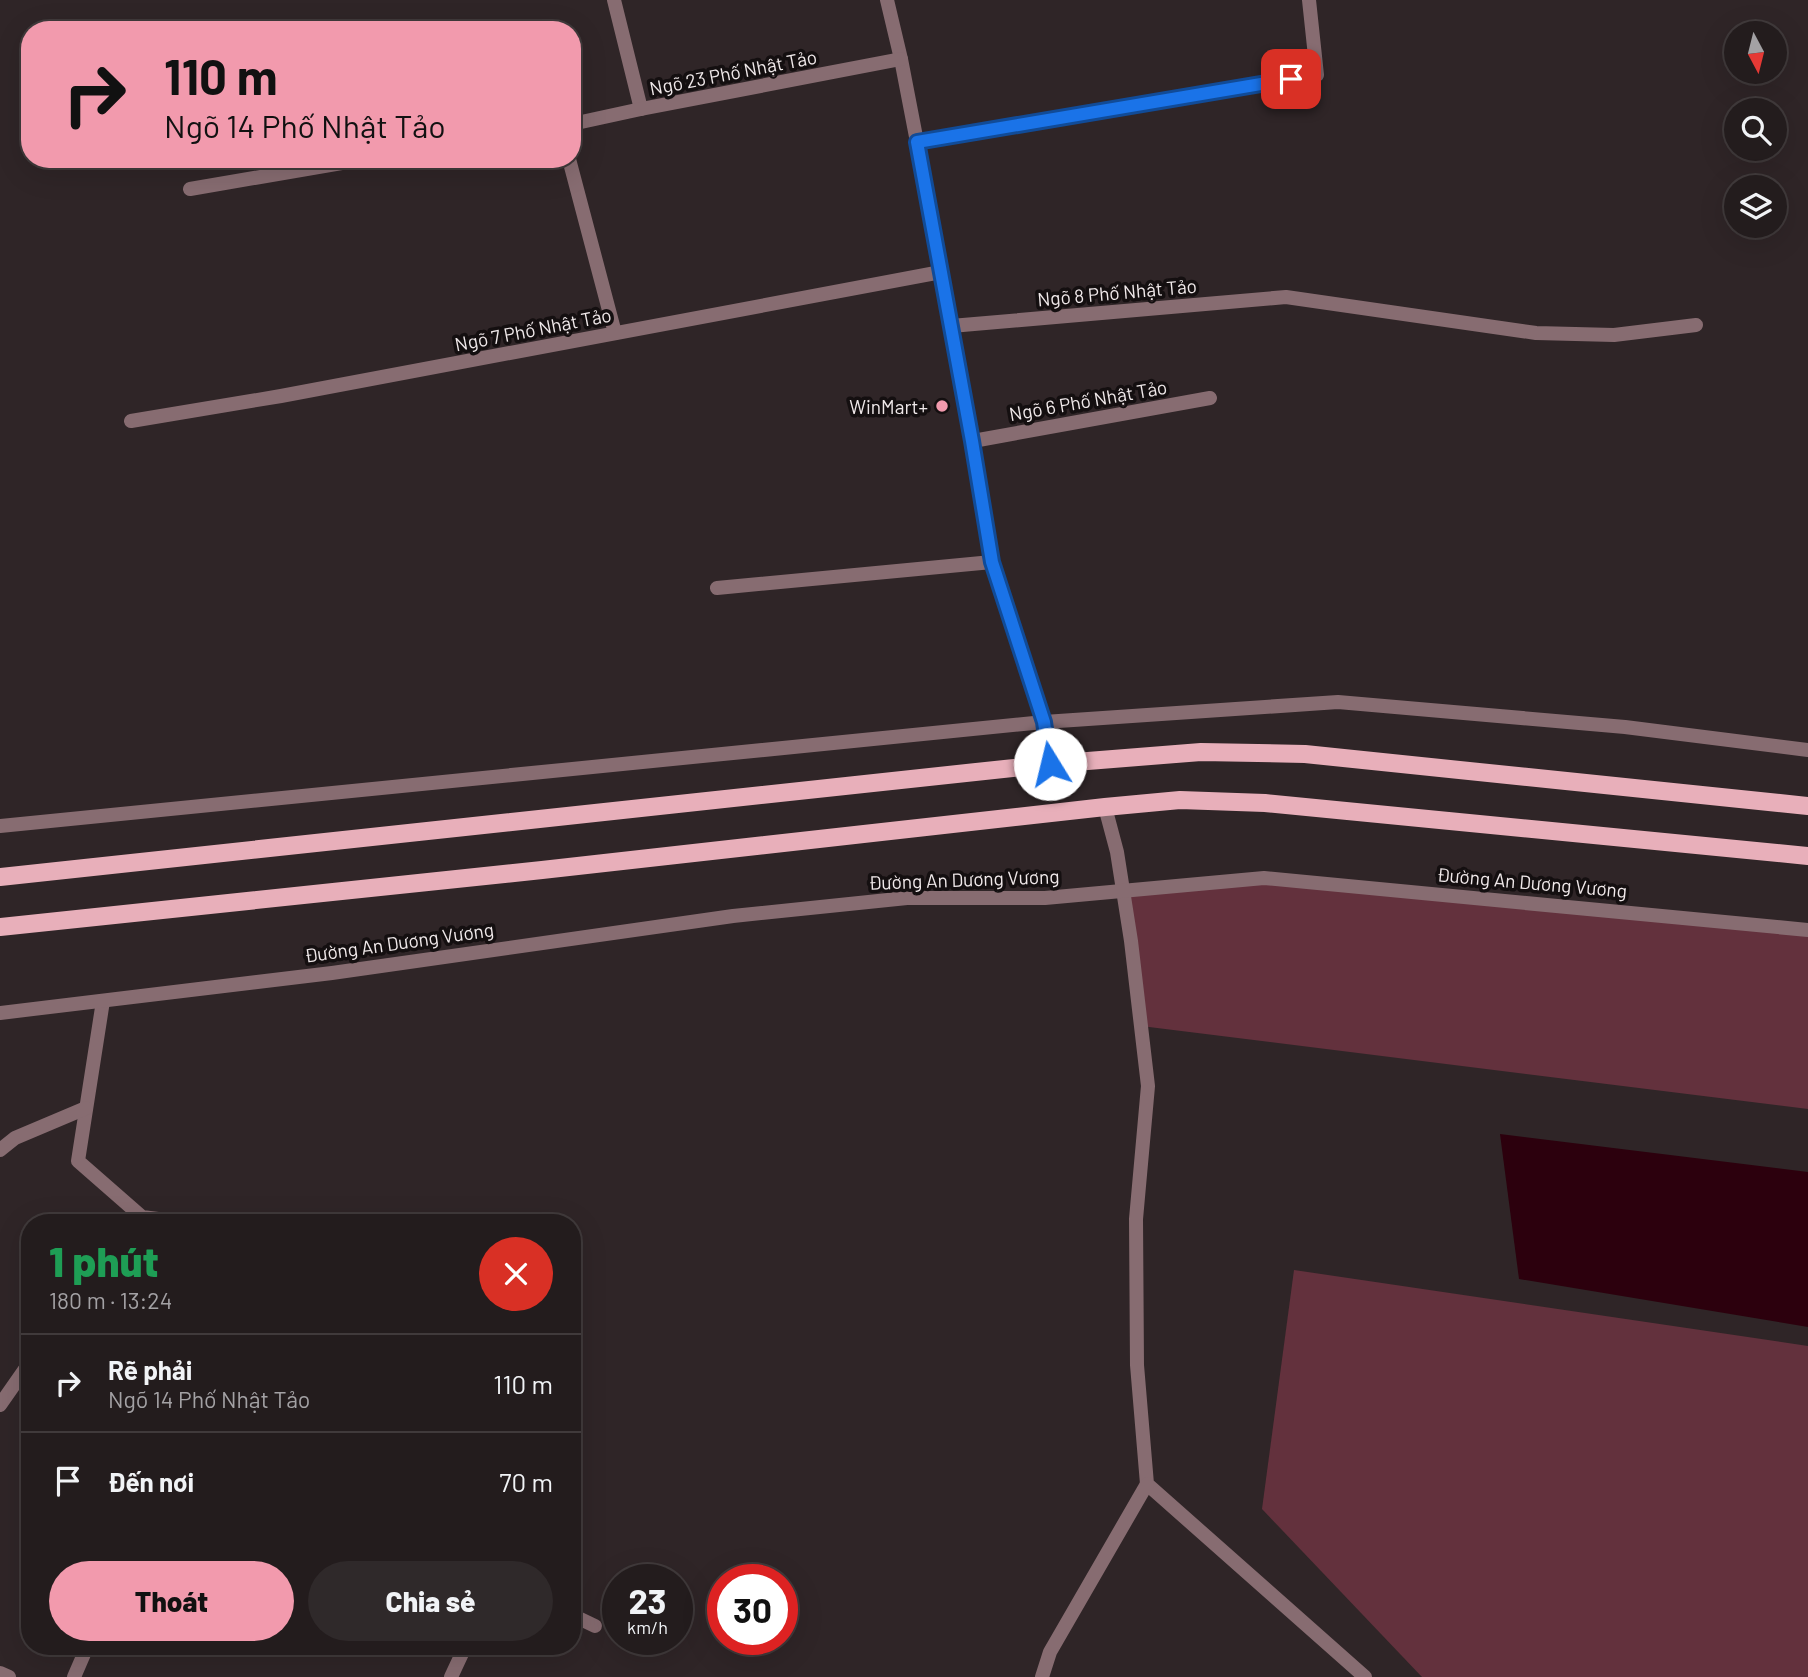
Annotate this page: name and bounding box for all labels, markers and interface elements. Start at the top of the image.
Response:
north arrow [1724,21,1787,84]
map controls [1724,21,1787,238]
street label: Ngõ 23 Phố Nhật Tảo [647,44,819,100]
text: 110 m [164,46,278,105]
icon: right [49,49,140,140]
pin [1261,49,1321,109]
icon: arrive [1272,60,1310,98]
button: search [1724,98,1787,161]
text: Ngõ 14 Phố Nhật Tảo [164,106,446,144]
button: layers [1724,175,1787,238]
street label: Ngõ 8 Phố Nhật Tảo [1036,274,1198,310]
street label: Ngõ 7 Phố Nhật Tảo [453,303,613,355]
street label: Ngõ 6 Phố Nhật Tảo [1007,375,1169,425]
place label: WinMart+ [849,395,928,418]
marker: WinMart+ [934,398,950,414]
position arrow [1013,727,1087,801]
street label: Đường An Dương Vương [1436,862,1628,902]
street label: Đường An Dương Vương [868,864,1060,894]
street label: Đường An Dương Vương [303,917,495,967]
text: 1 phút [49,1235,159,1285]
button: close [479,1237,553,1311]
text: 180 m · 13:24 [49,1286,172,1314]
text: Rẽ phải [108,1354,192,1385]
icon: right [49,1364,87,1402]
text: 110 m [493,1368,553,1399]
text: Ngõ 14 Phố Nhật Tảo [108,1385,310,1413]
icon: arrive [49,1462,87,1500]
text: Đến nơi [108,1466,194,1497]
text: 70 m [499,1466,553,1497]
button: Thoát [49,1561,294,1641]
button: Chia sẻ [308,1561,553,1641]
speed limit sign: 30 [707,1564,798,1655]
text: 23 [628,1579,667,1621]
text: km/h [627,1616,668,1638]

